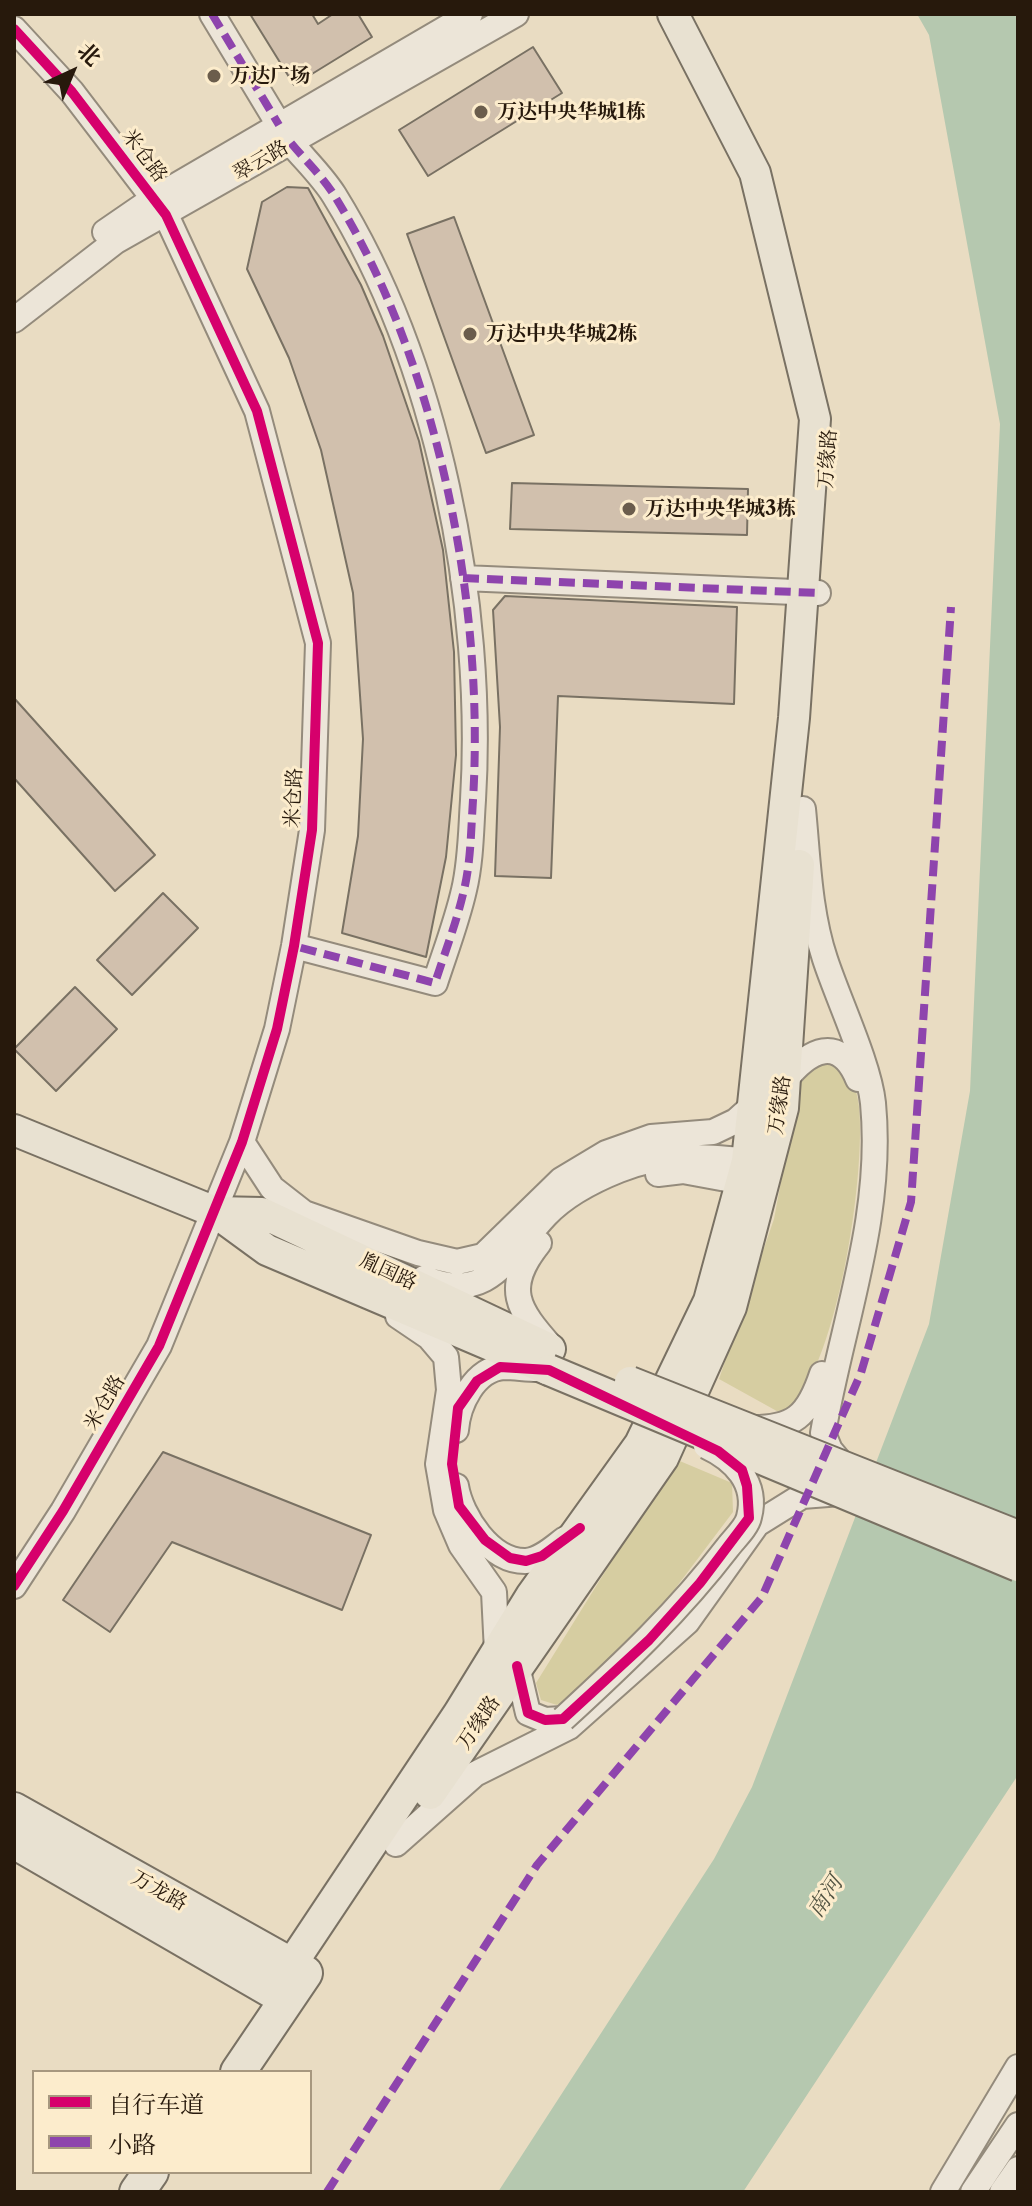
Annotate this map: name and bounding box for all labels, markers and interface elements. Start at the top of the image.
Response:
north arrow [32,32,112,112]
text: 北 [72,37,106,72]
place label: 万达广场 [230,64,310,88]
marker: 万达广场 [205,67,223,85]
place label: 万达中央华城1栋 [497,100,646,124]
marker: 万达中央华城1栋 [472,103,490,121]
street label: 米仓路 [116,125,172,187]
street label: 翠云路 [229,136,293,186]
place label: 万达中央华城2栋 [486,322,638,346]
marker: 万达中央华城2栋 [461,325,479,343]
street label: 万缘路 [814,428,842,490]
place label: 万达中央华城3栋 [645,497,796,521]
marker: 万达中央华城3栋 [620,500,638,518]
street label: 米仓路 [280,767,308,829]
street label: 万缘路 [764,1074,796,1136]
street label: 胤国路 [356,1248,420,1296]
street label: 米仓路 [80,1371,130,1435]
street label: 万缘路 [452,1691,506,1755]
street label: 万龙路 [127,1866,191,1916]
water label: 南河 [803,1871,849,1923]
legend [32,2070,312,2174]
text: 自行车道 [108,2090,204,2119]
text: 小路 [108,2130,156,2159]

